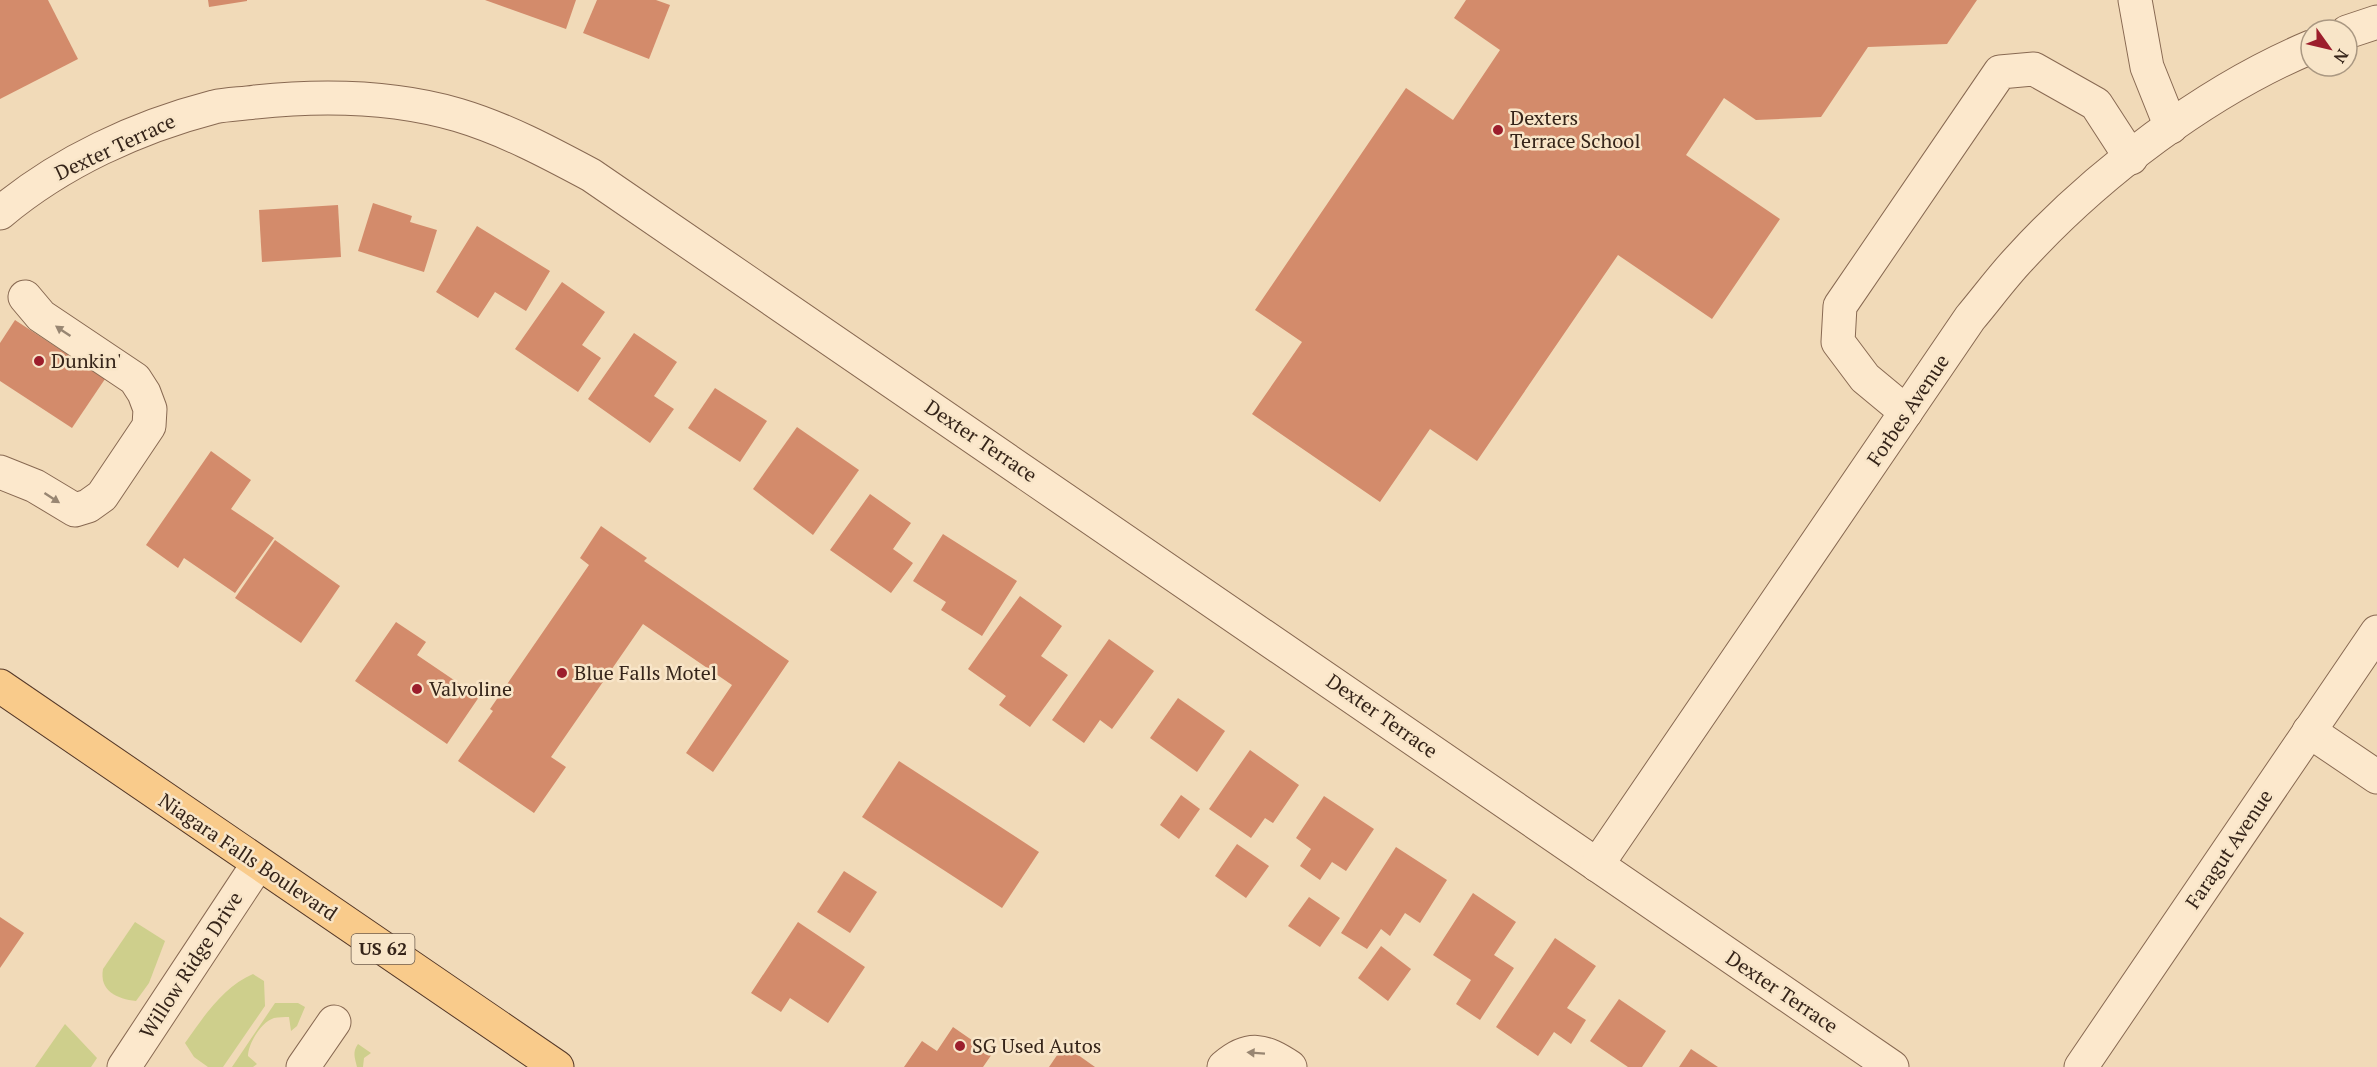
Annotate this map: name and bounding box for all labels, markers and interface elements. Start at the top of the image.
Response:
north arrow [2299,18,2359,78]
text: N [2329,45,2354,68]
place label: Dexters Terrace School [1510,104,1640,154]
street label: Dexter Terrace [50,107,179,186]
marker: Dexters Terrace School [1491,123,1505,137]
one-way arrow [55,325,71,336]
place label: Dunkin' [51,347,121,374]
street label: Forbes Avenue [1860,349,1955,471]
marker: Dunkin' [32,354,46,368]
street label: Dexter Terrace [920,393,1043,488]
one-way arrow [44,492,60,504]
place label: Blue Falls Motel [574,659,717,686]
marker: Blue Falls Motel [555,666,569,680]
street label: Dexter Terrace [1321,667,1443,764]
place label: Valvoline [429,675,512,702]
marker: Valvoline [410,682,424,696]
street label: Faragut Avenue [2179,784,2278,914]
street label: Niagara Falls Boulevard [154,787,343,927]
street label: Willow Ridge Drive [133,886,248,1043]
road number: US 62 [352,934,415,964]
street label: Dexter Terrace [1721,944,1844,1039]
place label: SG Used Autos [972,1032,1101,1059]
marker: SG Used Autos [953,1039,967,1053]
one-way arrow [1247,1049,1266,1058]

